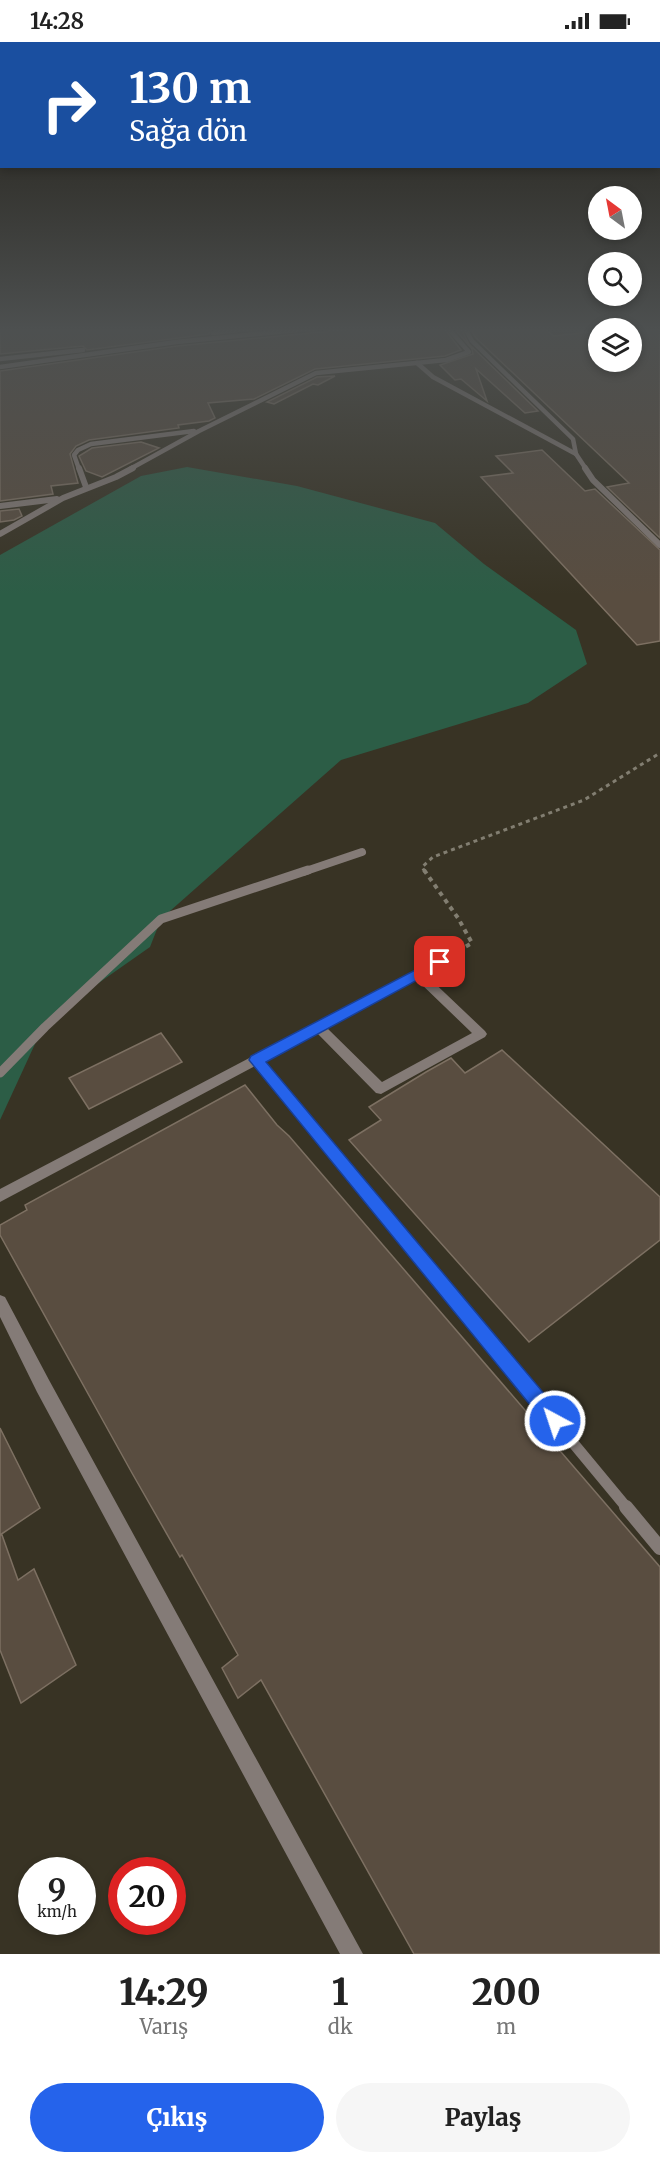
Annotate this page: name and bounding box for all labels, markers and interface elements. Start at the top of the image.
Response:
text: 14:28 [30,7,84,35]
text: 130 m [129,62,251,114]
icon: right [30,66,108,144]
text: Sağa dön [129,114,247,148]
north arrow [588,186,642,240]
map controls [588,186,642,372]
button: search [588,252,642,306]
button: layers [588,318,642,372]
pin [414,936,465,987]
icon: arrive [423,945,456,978]
position arrow [523,1389,587,1453]
speed limit sign: 20 [108,1857,186,1935]
text: 9 [48,1870,66,1908]
text: km/h [37,1902,77,1921]
text: 14:29 [119,1970,209,2015]
text: 1 [332,1970,349,2015]
text: 200 [472,1970,541,2015]
text: Varış [140,2014,188,2039]
text: dk [328,2014,353,2039]
text: m [496,2014,516,2039]
button: Çıkış [30,2083,324,2152]
button: Paylaş [336,2083,630,2152]

